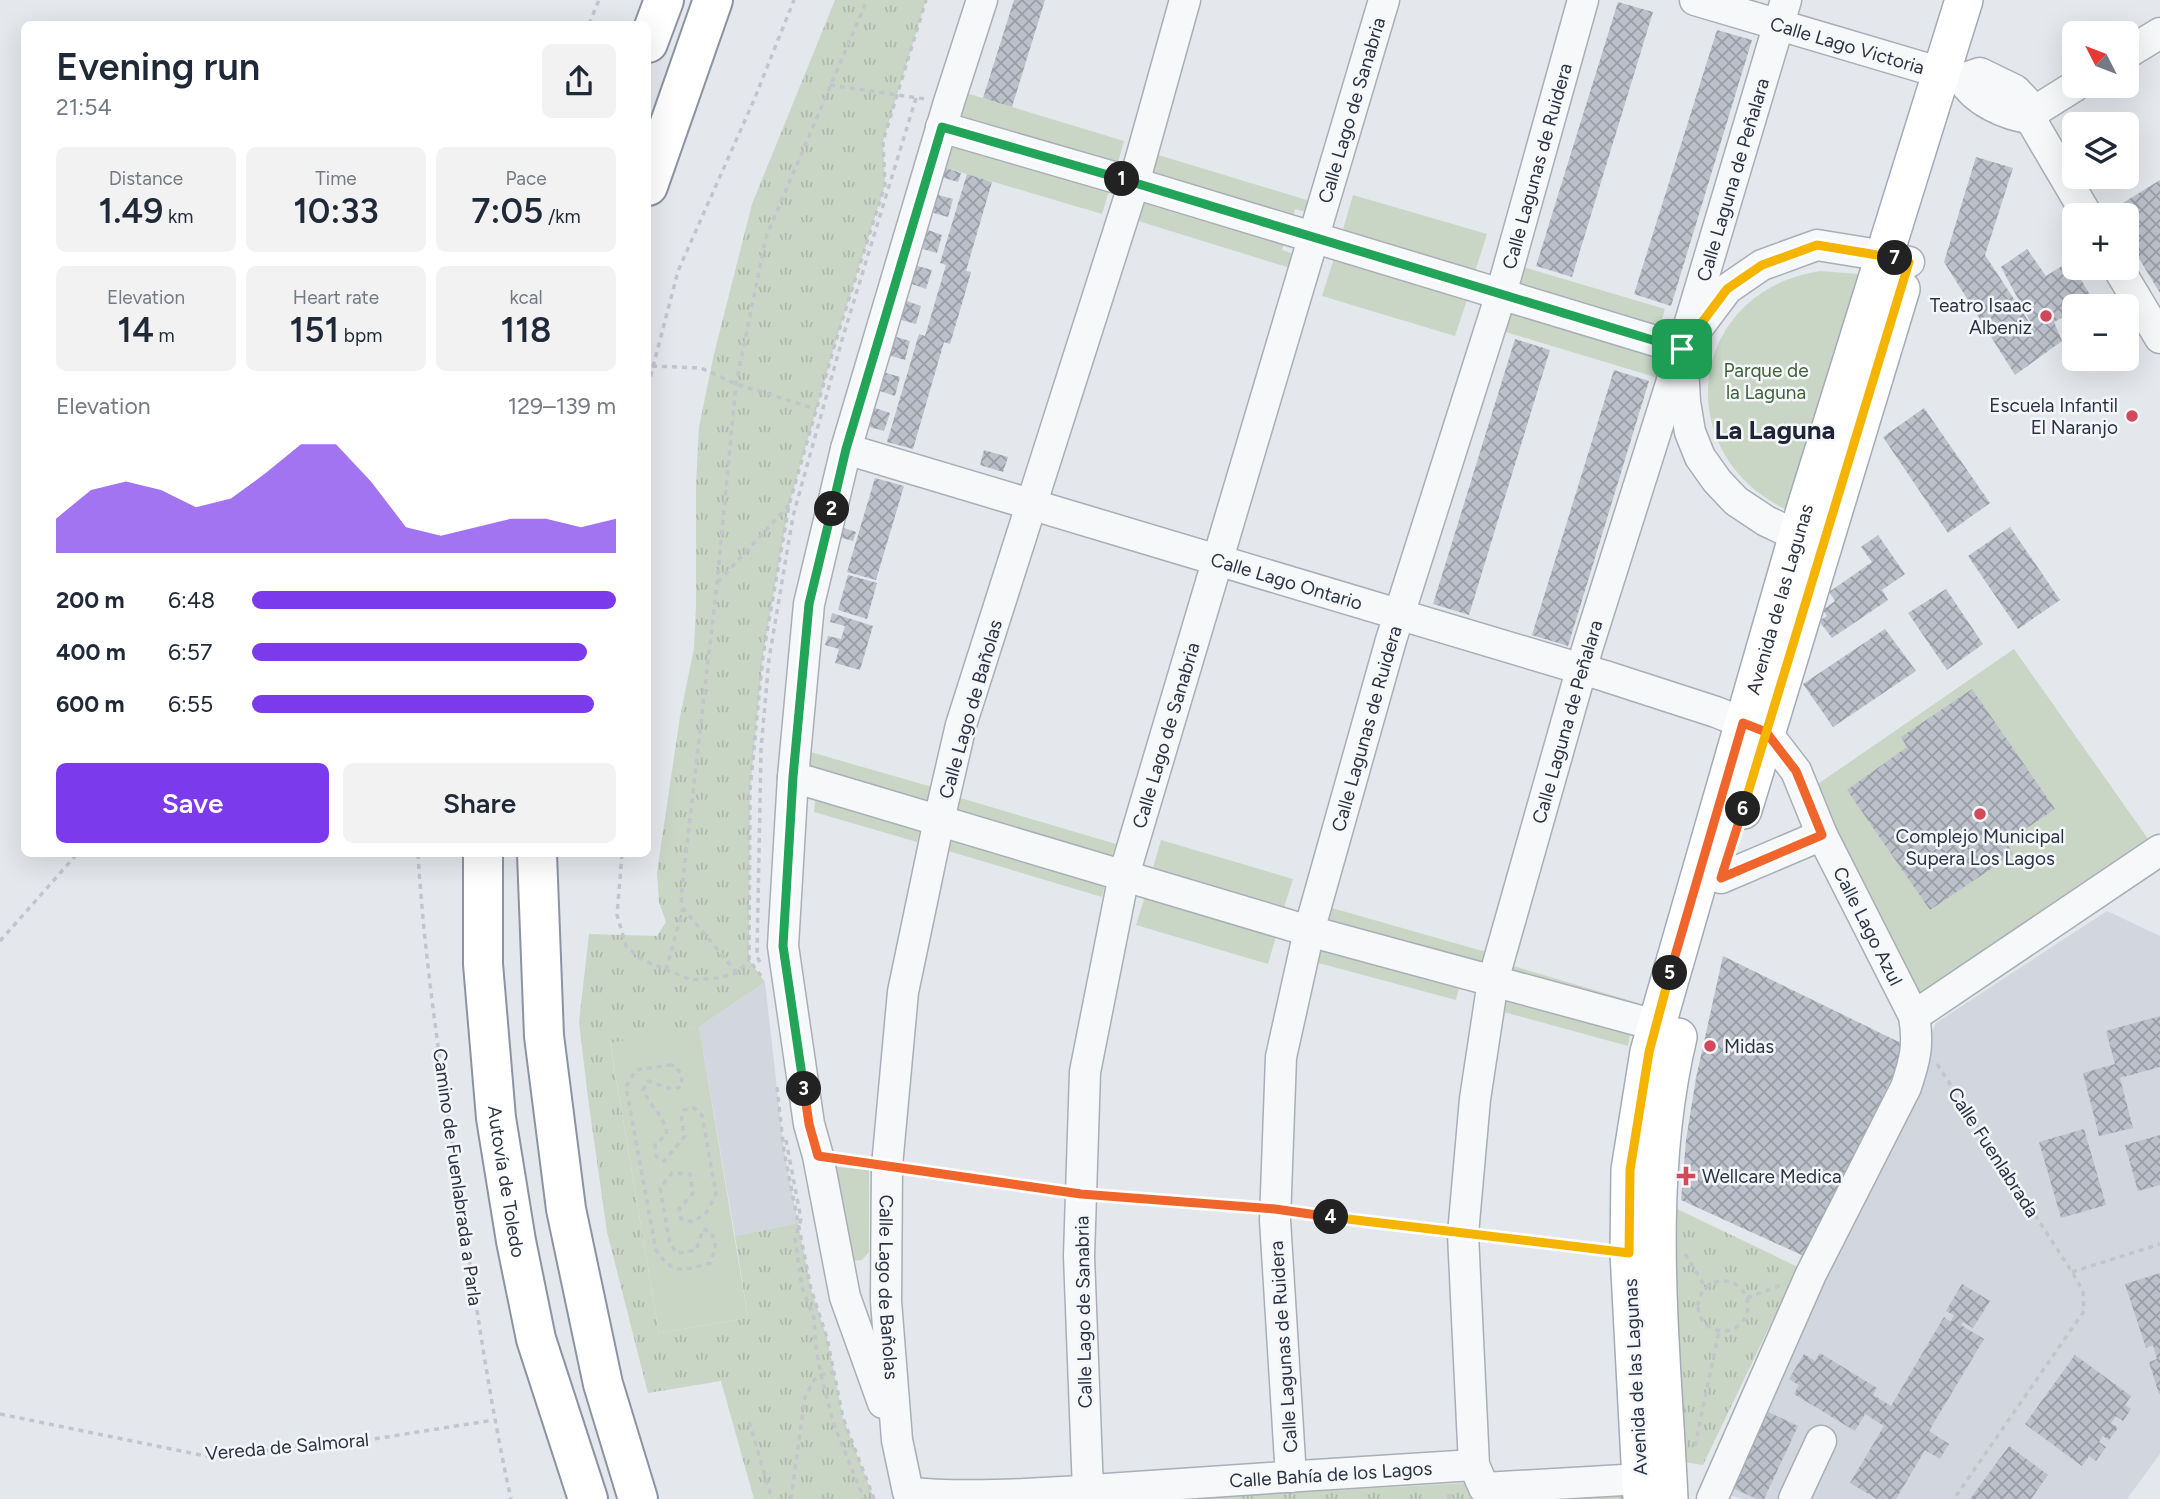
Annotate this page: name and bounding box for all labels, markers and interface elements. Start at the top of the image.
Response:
street label: Calle Lago Victoria [1767,12,1927,79]
street label: Calle Lago de Sanabria [1313,15,1390,206]
north arrow [2062,21,2138,98]
map controls [2062,21,2139,371]
text: Evening run [56,44,260,90]
button: share [542,44,616,118]
street label: Calle Lagunas de Ruidera [1498,60,1577,272]
street label: Calle Laguna de Peñalara [1692,75,1774,284]
text: 21:54 [56,93,112,121]
button: layers [2062,112,2139,189]
pin: 1 [1104,162,1140,196]
text: Distance [109,167,183,190]
text: Time [315,167,357,190]
text: Pace [505,167,547,190]
text: 1 [1117,167,1126,190]
text: 1.49 [99,190,163,232]
text: 10:33 [293,190,379,232]
text: 7:05 [471,190,543,232]
button: + [2062,203,2139,280]
text: km [163,205,193,228]
text: /km [543,205,581,228]
pin: 7 [1878,240,1912,276]
text: 7 [1889,246,1900,269]
text: Elevation [107,286,185,309]
text: Heart rate [293,286,379,309]
text: kcal [509,286,543,309]
place label: Teatro Isaac Albeniz [1930,294,2032,339]
button: − [2062,294,2139,371]
marker: Teatro Isaac Albeniz [2038,308,2054,324]
text: 14 [117,309,154,351]
text: 151 [290,309,339,351]
text: 118 [501,309,551,351]
pin [1652,319,1712,379]
text: m [154,324,175,347]
text: bpm [339,324,382,347]
icon: arrive [1663,330,1701,368]
park label: Parque de la Laguna [1723,359,1809,404]
text: Elevation [56,392,151,420]
text: 129–139 m [508,392,616,420]
place label: Escuela Infantil El Naranjo [1989,394,2118,439]
marker: Escuela Infantil El Naranjo [2124,408,2140,424]
district label: La Laguna [1715,414,1835,446]
pin: 2 [814,491,850,526]
text: 2 [826,497,837,520]
street label: Avenida de las Lagunas [1741,501,1818,697]
street label: Calle Lago Ontario [1208,548,1365,615]
text: 200 m [56,586,125,614]
text: 6:48 [168,586,215,614]
street label: Calle Lago de Bañolas [934,617,1007,801]
street label: Calle Laguna de Peñalara [1527,617,1608,826]
street label: Calle Lagunas de Ruidera [1327,623,1407,834]
text: 400 m [56,638,126,666]
text: 6:57 [168,638,212,666]
street label: Calle Lago de Sanabria [1128,640,1205,831]
text: 600 m [56,690,125,718]
text: 6:55 [168,690,213,718]
button: Save [56,763,329,843]
button: Share [343,763,616,843]
pin: 6 [1726,792,1760,826]
text: 6 [1737,797,1748,820]
marker: Complejo Municipal Supera Los Lagos [1972,806,1988,822]
place label: Complejo Municipal Supera Los Lagos [1896,825,2064,870]
street label: Calle Lago Azul [1828,863,1908,989]
pin: 5 [1652,956,1688,990]
text: 5 [1664,961,1675,984]
place label: Midas [1724,1035,1774,1058]
marker: Midas [1702,1038,1718,1054]
street label: Camino de Fuenlabrada a Parla [428,1047,487,1307]
pin: 3 [786,1072,822,1106]
text: 3 [798,1077,809,1100]
street label: Calle Fuenlabrada [1943,1083,2044,1222]
street label: Autovía de Toledo [483,1105,530,1260]
place label: Wellcare Medica [1702,1165,1842,1188]
marker: Wellcare Medica [1676,1166,1696,1186]
street label: Calle Lago de Bañolas [874,1194,903,1381]
pin: 4 [1314,1200,1348,1234]
text: 4 [1324,1205,1337,1228]
street label: Calle Lago de Sanabria [1070,1215,1097,1409]
street label: Calle Lagunas de Ruidera [1265,1240,1302,1454]
street label: Avenida de las Lagunas [1619,1278,1652,1476]
street label: Vereda de Salmoral [204,1428,370,1465]
street label: Calle Bahía de los Lagos [1229,1457,1433,1493]

